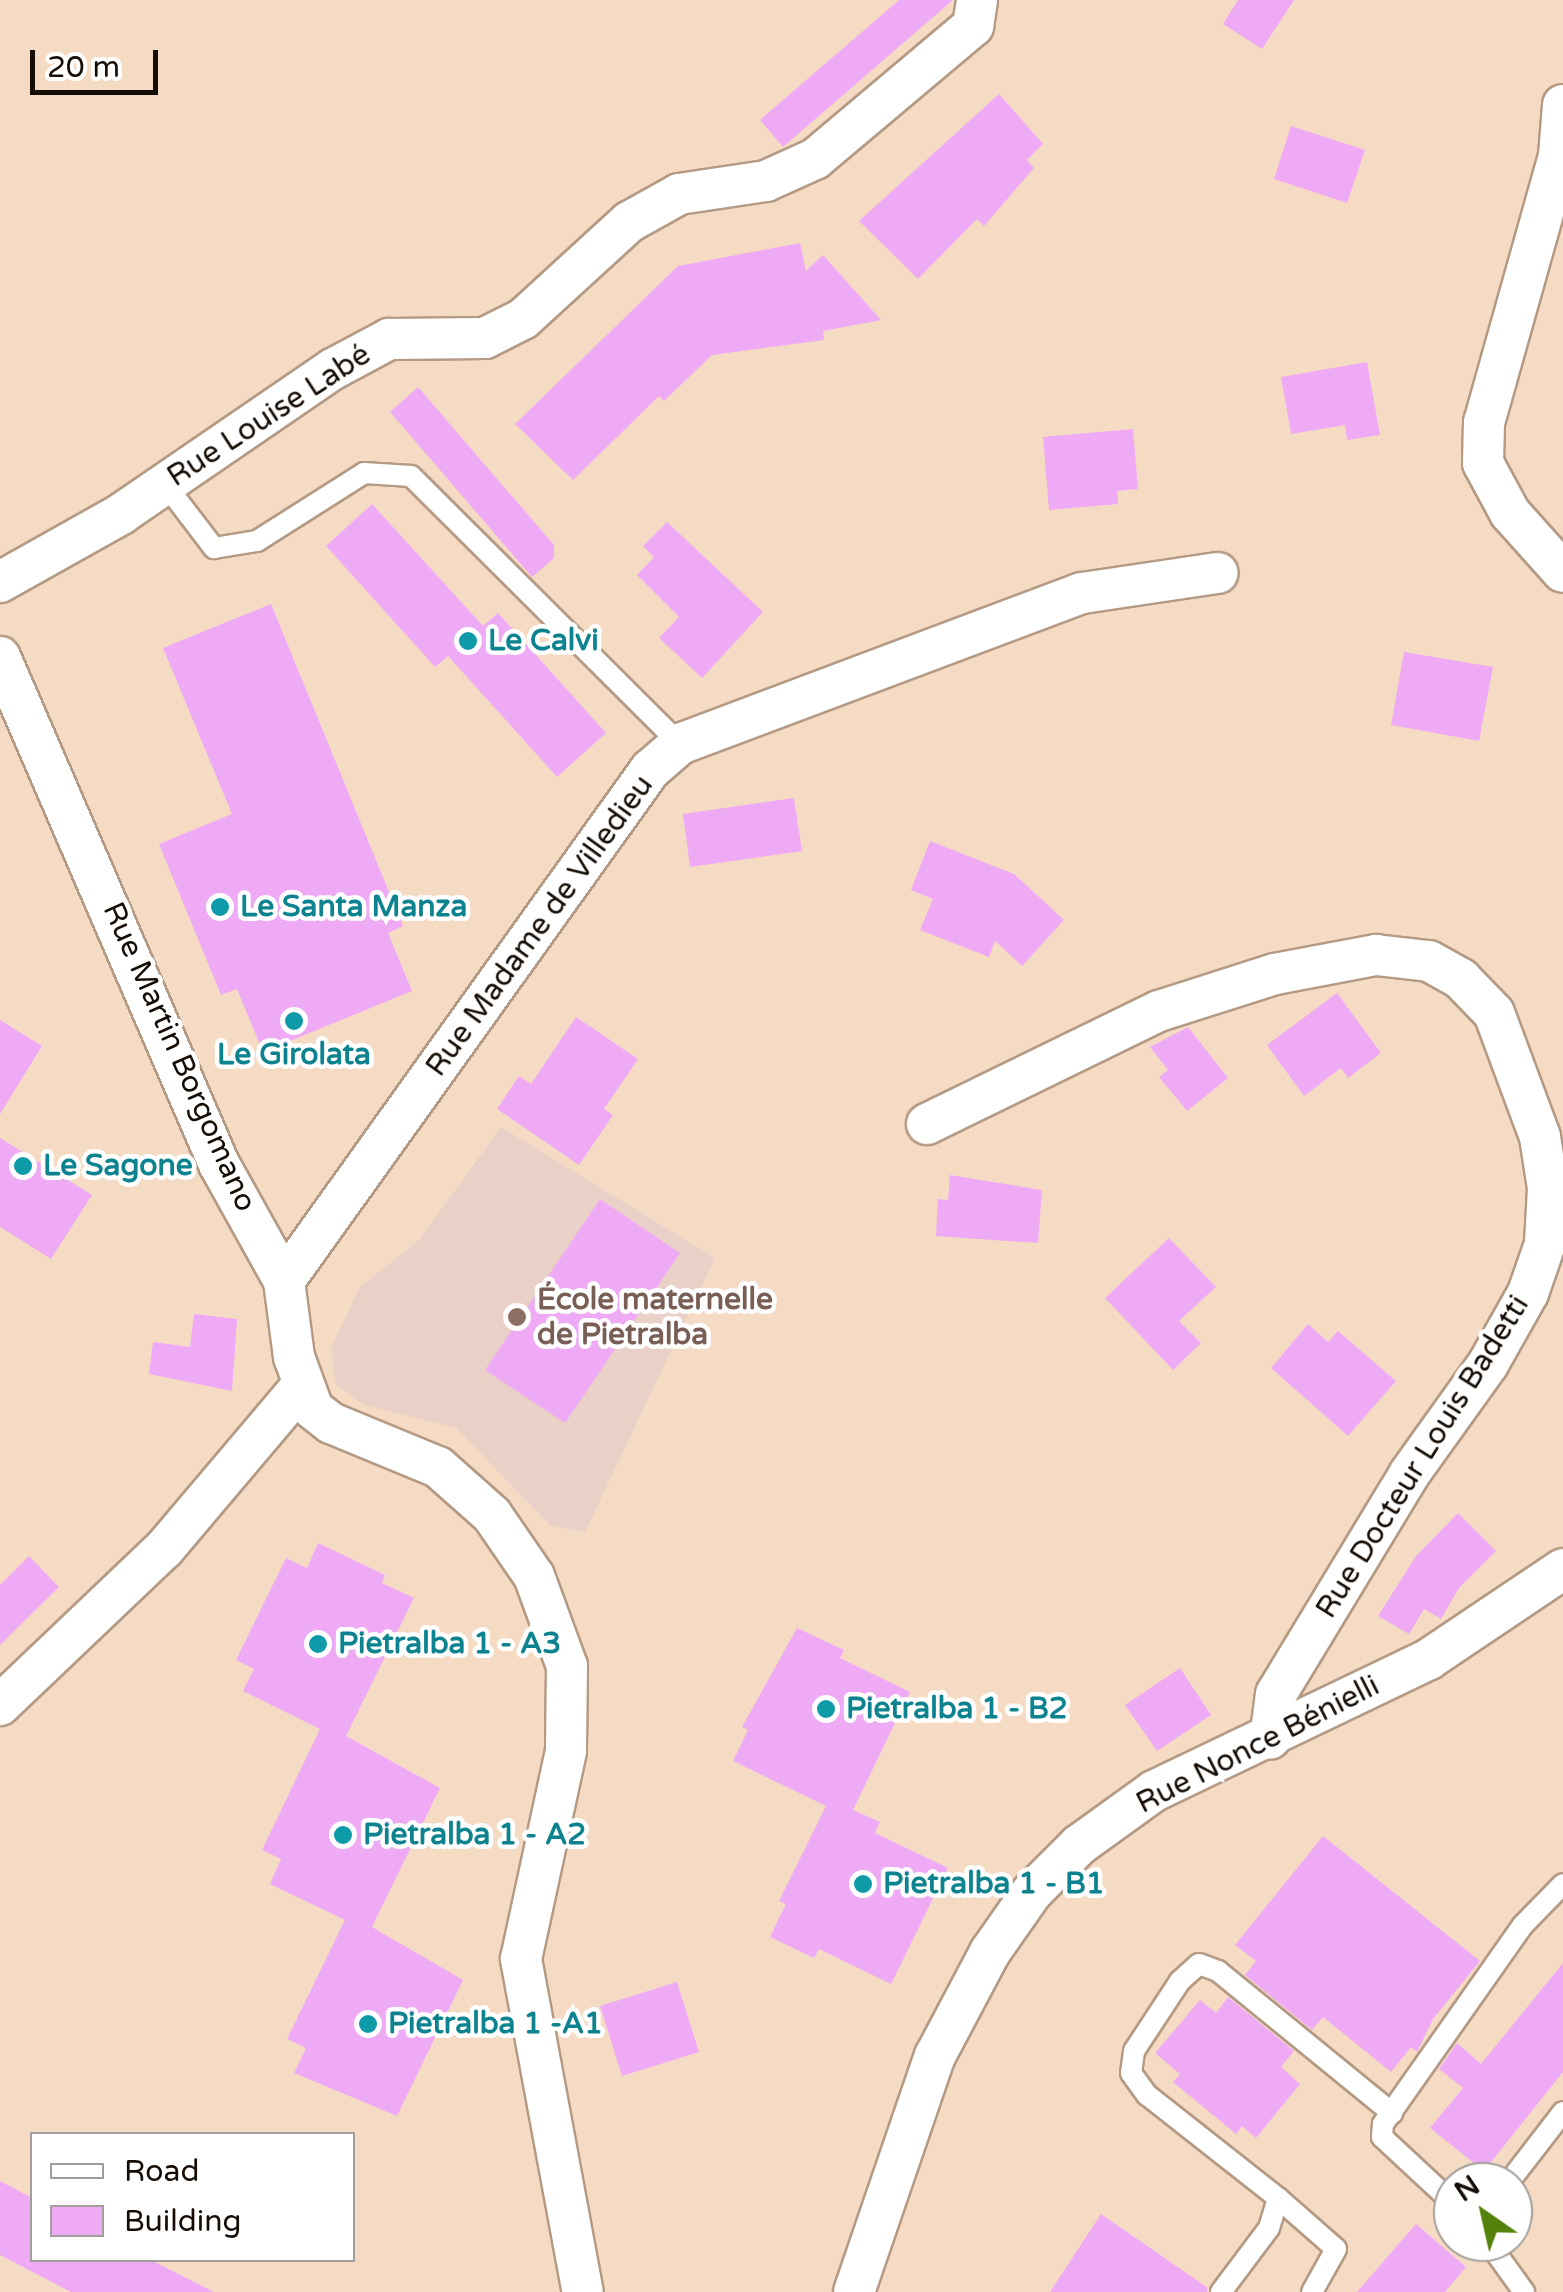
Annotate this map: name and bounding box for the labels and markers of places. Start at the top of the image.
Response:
place label: Le Calvi [488,623,599,659]
marker: Le Calvi [457,630,479,652]
place label: Le Santa Manza [240,889,467,925]
marker: Le Santa Manza [209,896,231,918]
marker: Le Girolata [283,1010,305,1032]
place label: Le Girolata [217,1037,371,1073]
place label: Le Sagone [43,1148,193,1184]
marker: Le Sagone [12,1155,34,1177]
place label: École maternelle de Pietralba [537,1282,773,1352]
marker: École maternelle de Pietralba [506,1306,528,1328]
place label: Pietralba 1 - A3 [338,1626,561,1662]
marker: Pietralba 1 - A3 [307,1633,329,1655]
place label: Pietralba 1 - B2 [846,1691,1068,1727]
marker: Pietralba 1 - B2 [815,1698,837,1720]
place label: Pietralba 1 - A2 [363,1817,586,1853]
marker: Pietralba 1 - A2 [332,1824,354,1846]
place label: Pietralba 1 - B1 [883,1866,1105,1902]
marker: Pietralba 1 - B1 [852,1873,874,1895]
place label: Pietralba 1 -A1 [388,2006,603,2042]
marker: Pietralba 1 -A1 [357,2013,379,2035]

